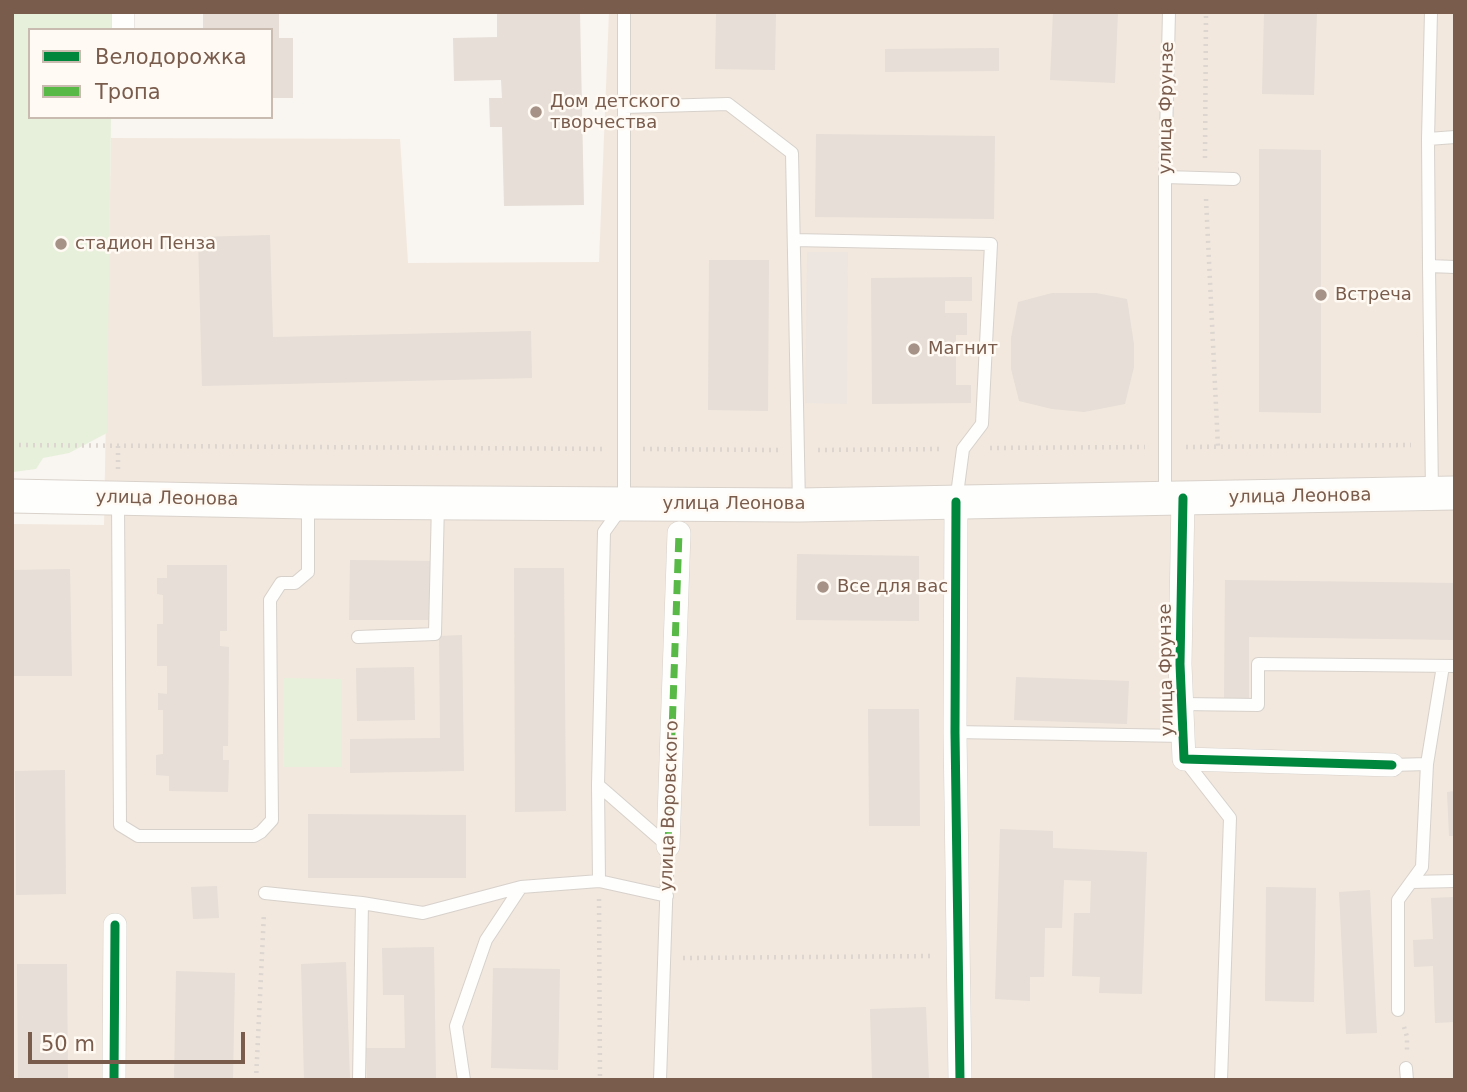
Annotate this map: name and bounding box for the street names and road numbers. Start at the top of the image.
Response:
street label: улица Фрунзе [1155,41,1179,175]
street label: улица Леонова [1228,485,1372,509]
street label: улица Леонова [95,487,239,511]
street label: улица Леонова [663,493,805,515]
street label: улица Фрунзе [1155,603,1179,737]
street label: улица Воровского [656,720,684,892]

